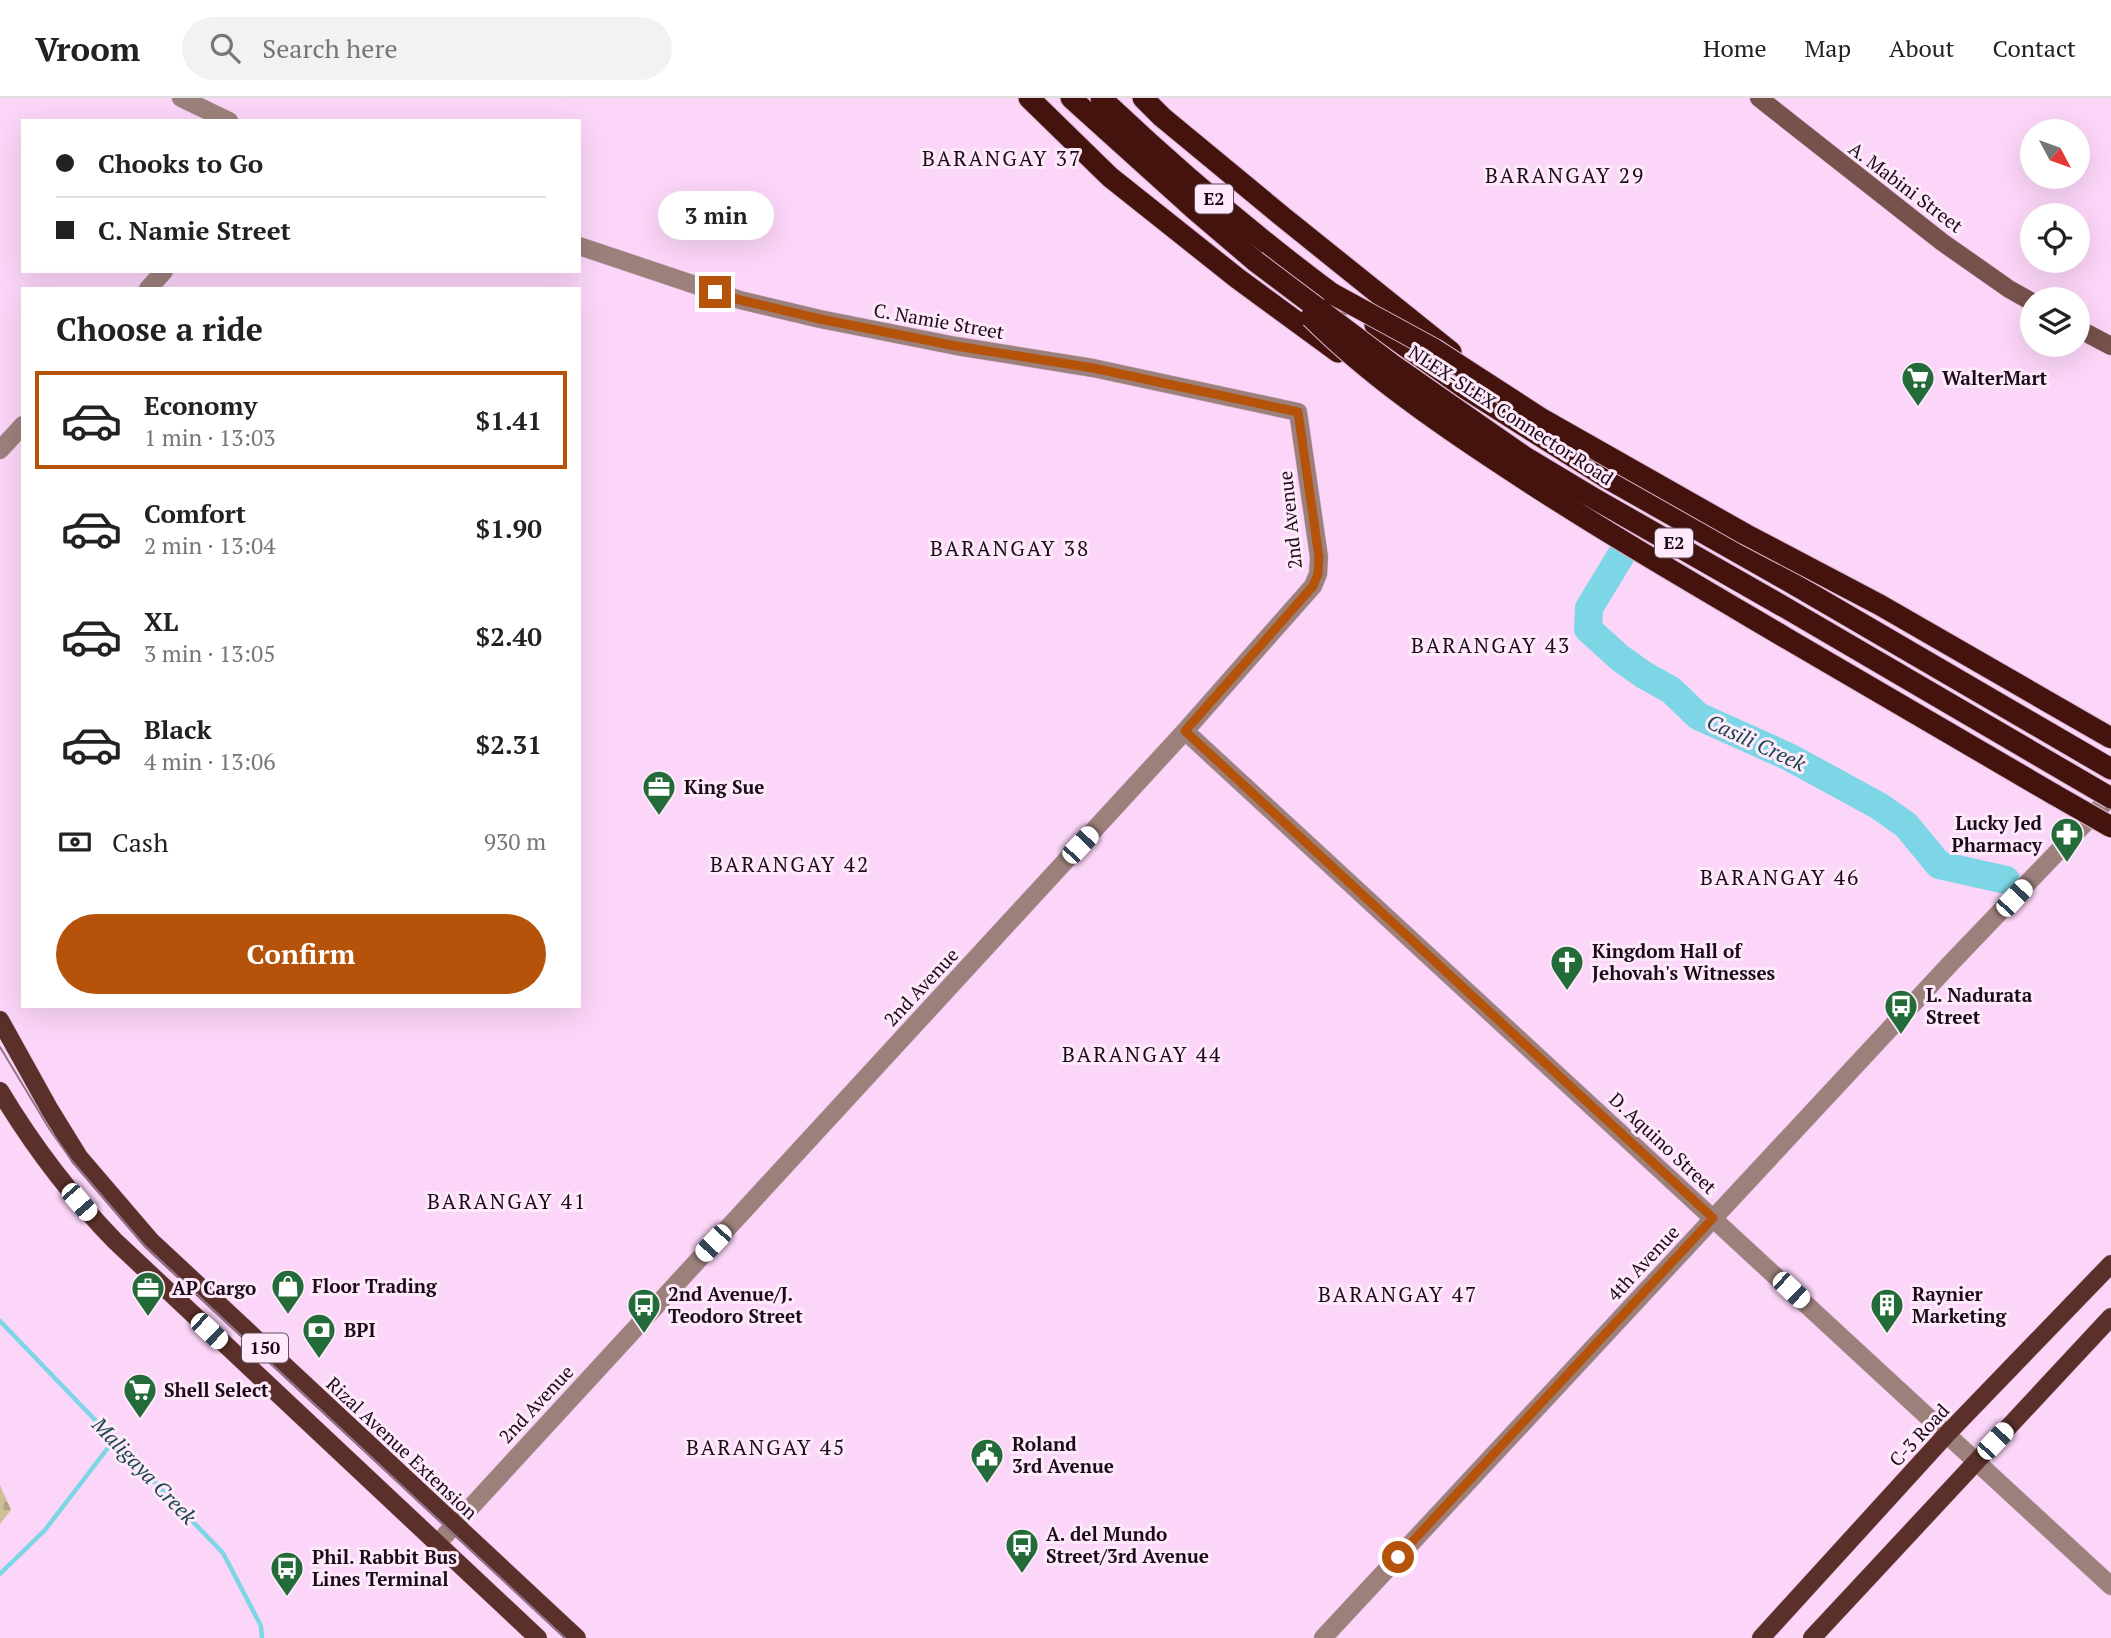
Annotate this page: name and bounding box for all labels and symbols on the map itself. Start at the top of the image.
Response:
north arrow [2020,119,2090,189]
street label: A. Mabini Street [1844,136,1968,238]
district label: BARANGAY 37 [922,144,1082,172]
district label: BARANGAY 29 [1485,161,1645,189]
road number: E2 [1195,184,1233,214]
callout: 3 min [657,190,773,240]
route end [699,276,731,308]
street label: C. Namie Street [872,297,1006,344]
street label: NLEX-SLEX Connector Road [1404,339,1619,491]
supermarket icon: WalterMart [1899,359,1937,408]
place label: WalterMart [1942,365,2048,390]
street label: 2nd Avenue [1272,470,1307,570]
road number: E2 [1655,528,1693,558]
district label: BARANGAY 38 [930,534,1090,562]
district label: BARANGAY 43 [1411,631,1571,659]
water label: Casili Creek [1702,707,1811,778]
office icon: King Sue [640,768,678,817]
place label: King Sue [684,774,765,799]
place label: Lucky Jed Pharmacy [1952,810,2043,857]
pharmacy icon: Lucky Jed Pharmacy [2048,815,2086,864]
car [1058,822,1103,868]
district label: BARANGAY 42 [710,850,870,878]
district label: BARANGAY 46 [1700,863,1860,891]
car [1992,875,2037,921]
place label: Kingdom Hall of Jehovah's Witnesses [1592,938,1776,985]
street label: 2nd Avenue [878,942,963,1031]
church icon: Kingdom Hall of Jehovah's Witnesses [1548,943,1586,992]
place label: L. Nadurata Street [1926,982,2033,1029]
bus stop icon: L. Nadurata Street [1882,987,1920,1036]
district label: BARANGAY 44 [1062,1040,1222,1068]
street label: D. Aquino Street [1604,1086,1722,1199]
car [58,1179,101,1225]
district label: BARANGAY 41 [427,1187,587,1215]
street label: 4th Avenue [1601,1219,1684,1306]
car [691,1220,736,1266]
shop icon: Floor Trading [269,1267,307,1316]
car [1769,1268,1814,1312]
office icon: AP Cargo [129,1269,167,1318]
place label: Floor Trading [312,1273,438,1298]
place label: AP Cargo [172,1275,256,1300]
district label: BARANGAY 47 [1318,1280,1478,1308]
place label: 2nd Avenue/J. Teodoro Street [668,1281,803,1328]
place label: Raynier Marketing [1912,1281,2008,1328]
bus stop icon: 2nd Avenue/J. Teodoro Street [625,1286,663,1335]
building icon: Raynier Marketing [1868,1286,1906,1335]
car [187,1309,232,1353]
bank icon: BPI [300,1311,338,1360]
place label: BPI [344,1317,376,1342]
road number: 150 [242,1334,288,1363]
street label: 2nd Avenue [493,1359,578,1448]
supermarket icon: Shell Select [121,1371,159,1420]
street label: Rizal Avenue Extension [321,1371,483,1524]
place label: Shell Select [164,1377,269,1402]
street label: C-3 Road [1883,1398,1954,1471]
water label: Maligaya Creek [86,1410,204,1531]
car [1973,1418,2018,1464]
place label: Roland 3rd Avenue [1012,1431,1114,1478]
district label: BARANGAY 45 [686,1433,846,1461]
public building icon: Roland 3rd Avenue [968,1436,1006,1485]
place label: A. del Mundo Street/3rd Avenue [1046,1521,1209,1568]
bus stop icon: A. del Mundo Street/3rd Avenue [1003,1526,1041,1575]
route start [1382,1541,1414,1573]
place label: Phil. Rabbit Bus Lines Terminal [312,1544,457,1591]
bus stop icon: Phil. Rabbit Bus Lines Terminal [268,1549,306,1598]

